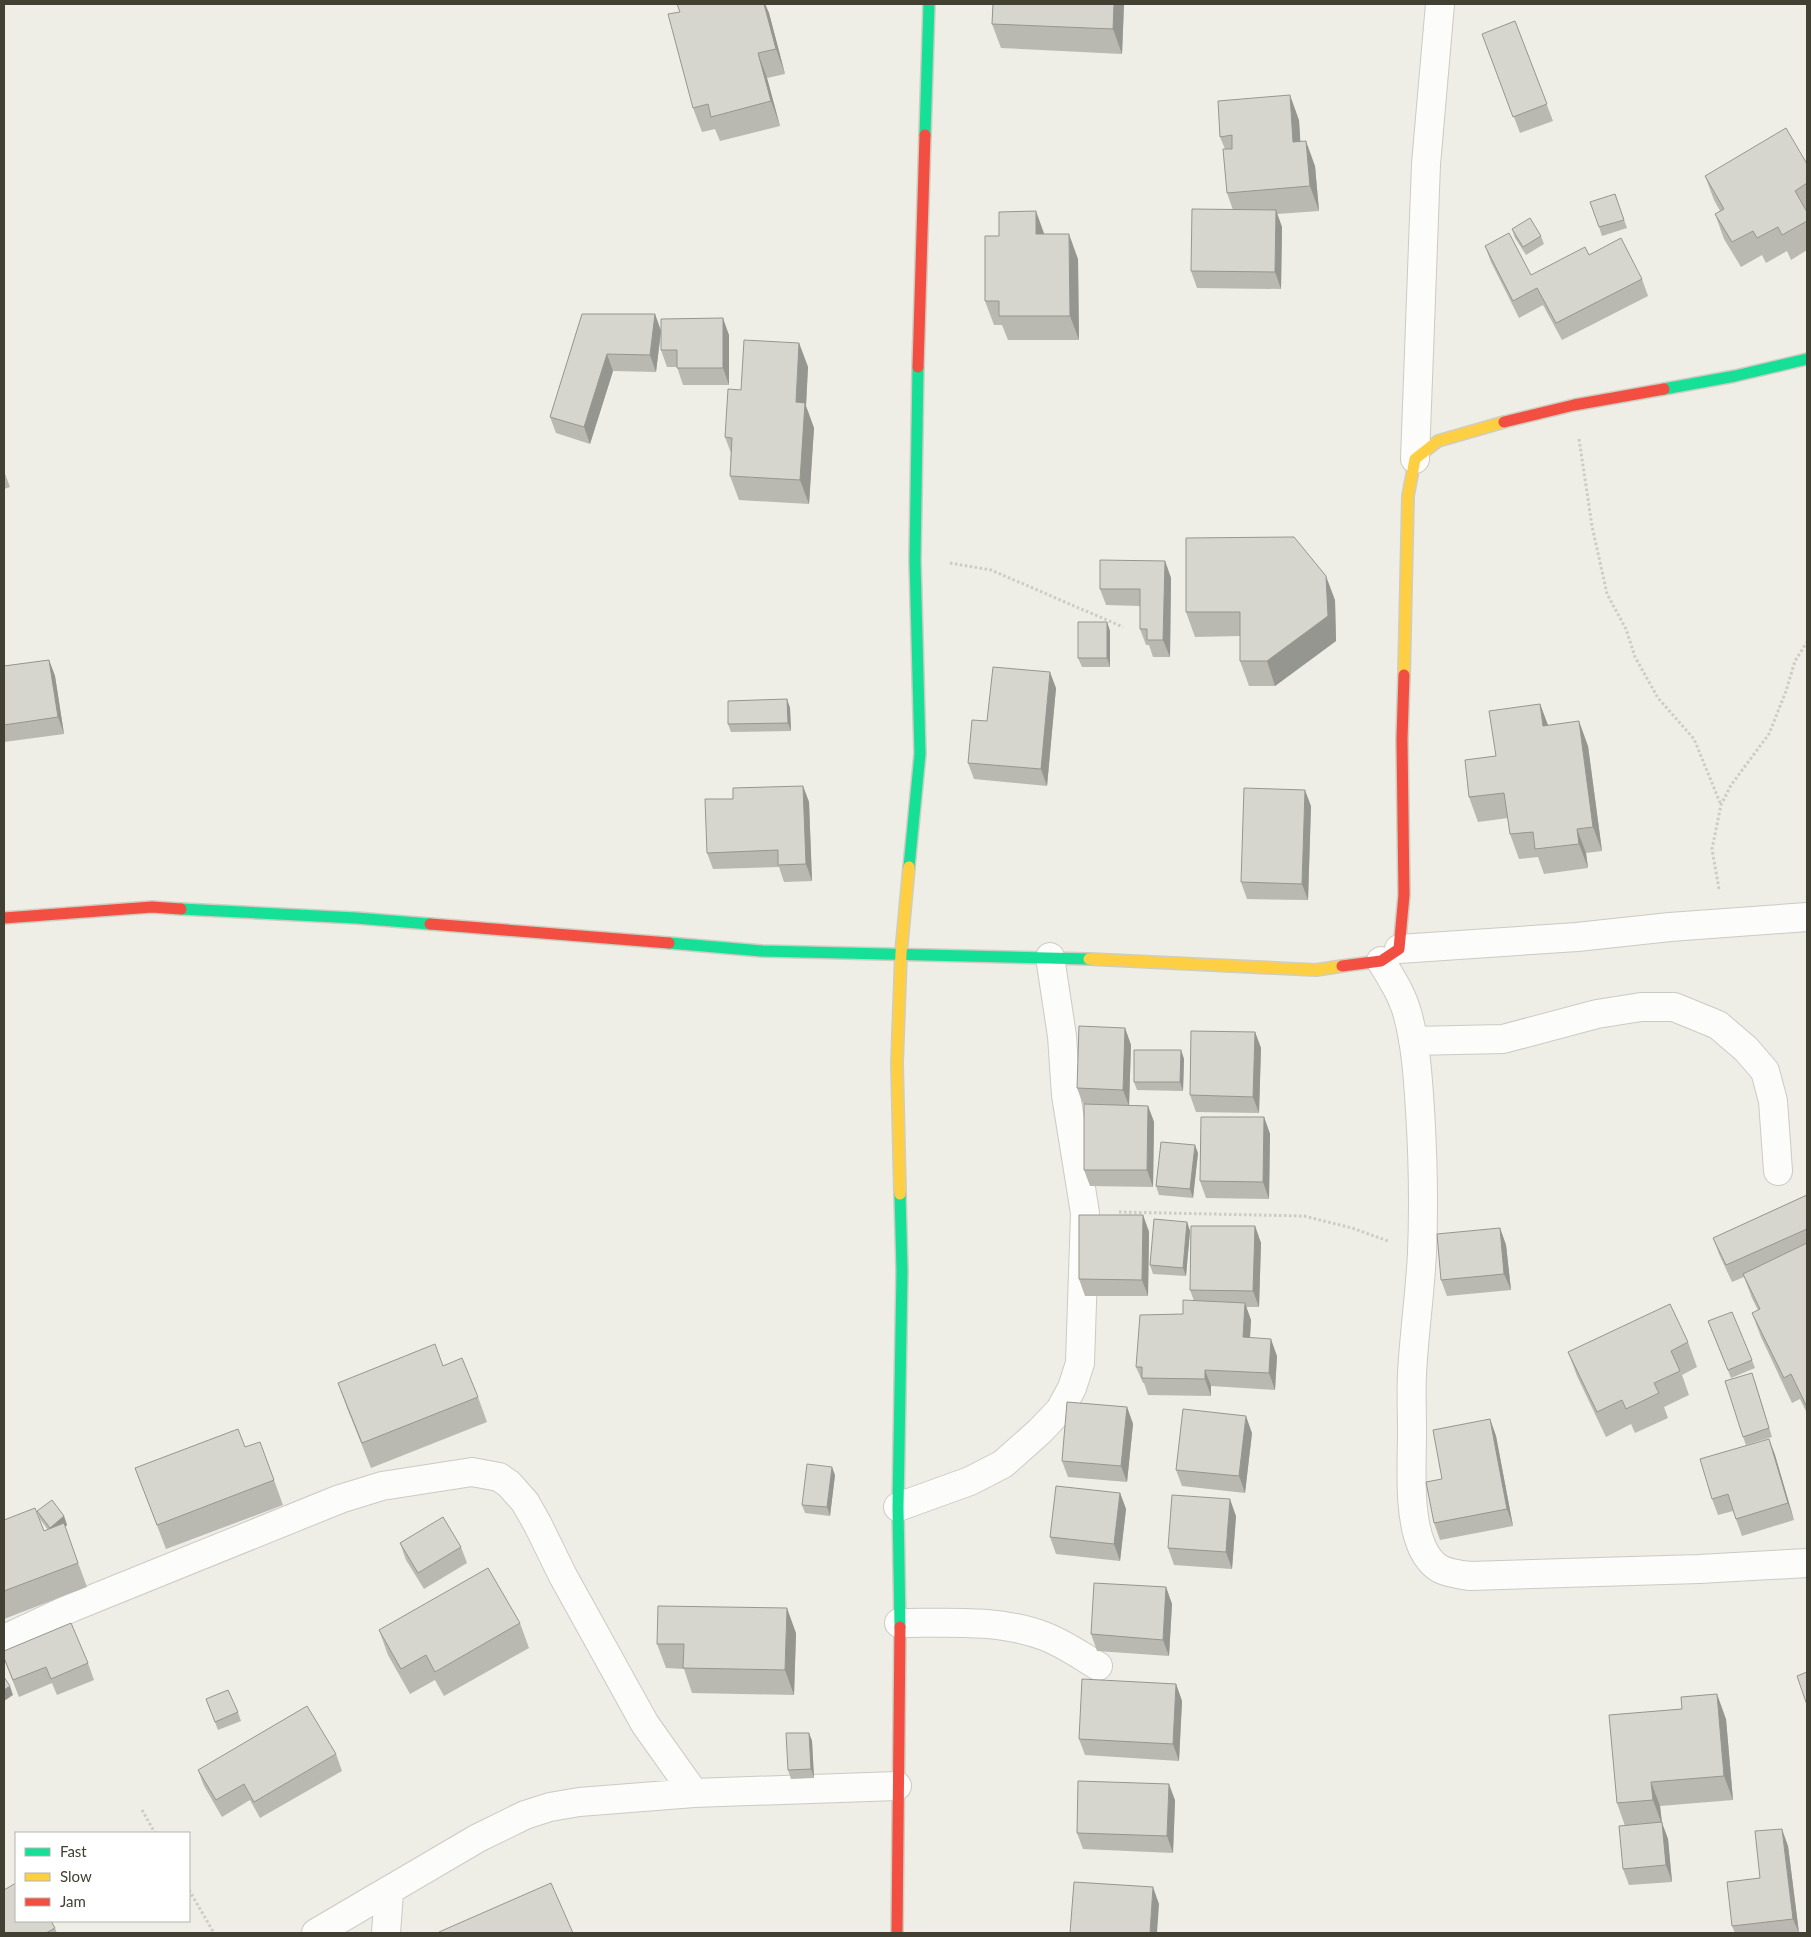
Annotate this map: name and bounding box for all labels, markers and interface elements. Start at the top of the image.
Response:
legend [15,1832,190,1922]
text: Fast [60,1842,87,1860]
text: Slow [60,1867,92,1885]
text: Jam [60,1892,86,1910]

